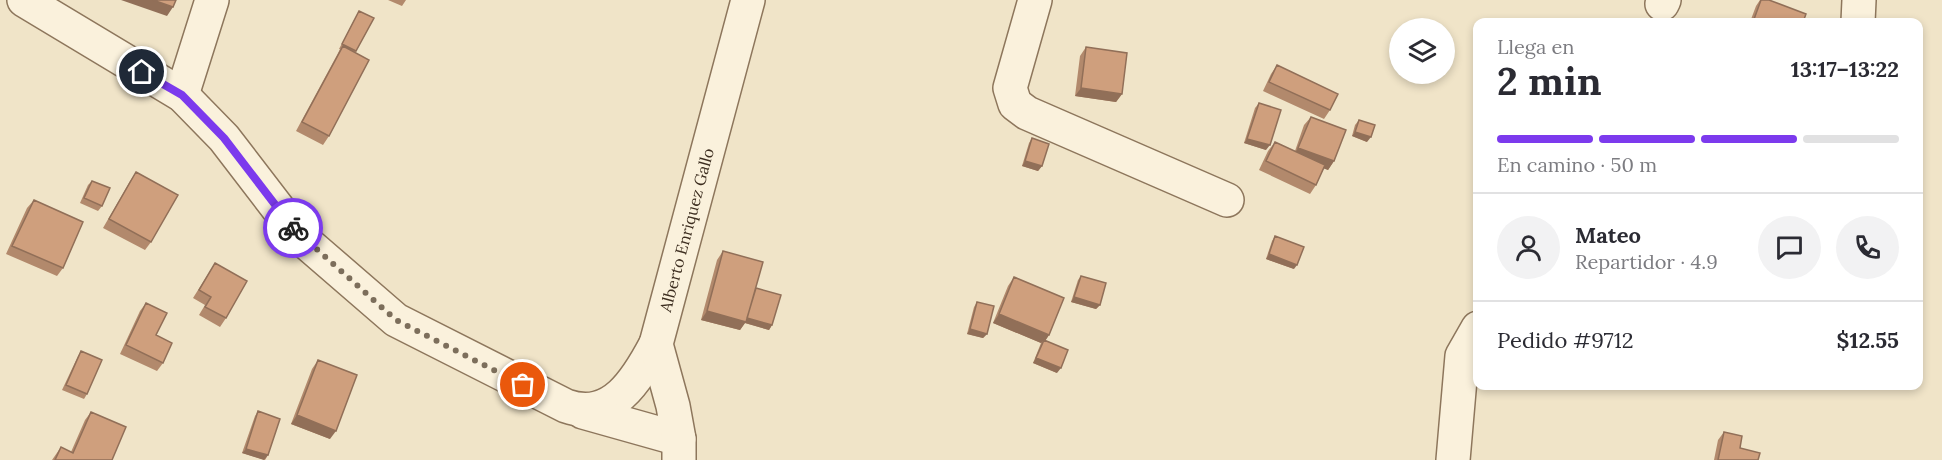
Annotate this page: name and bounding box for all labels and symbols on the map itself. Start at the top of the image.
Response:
pin [116,46,167,97]
street label: Alberto Enriquez Gallo [655,146,718,315]
courier [263,198,323,258]
pin [497,359,548,410]

